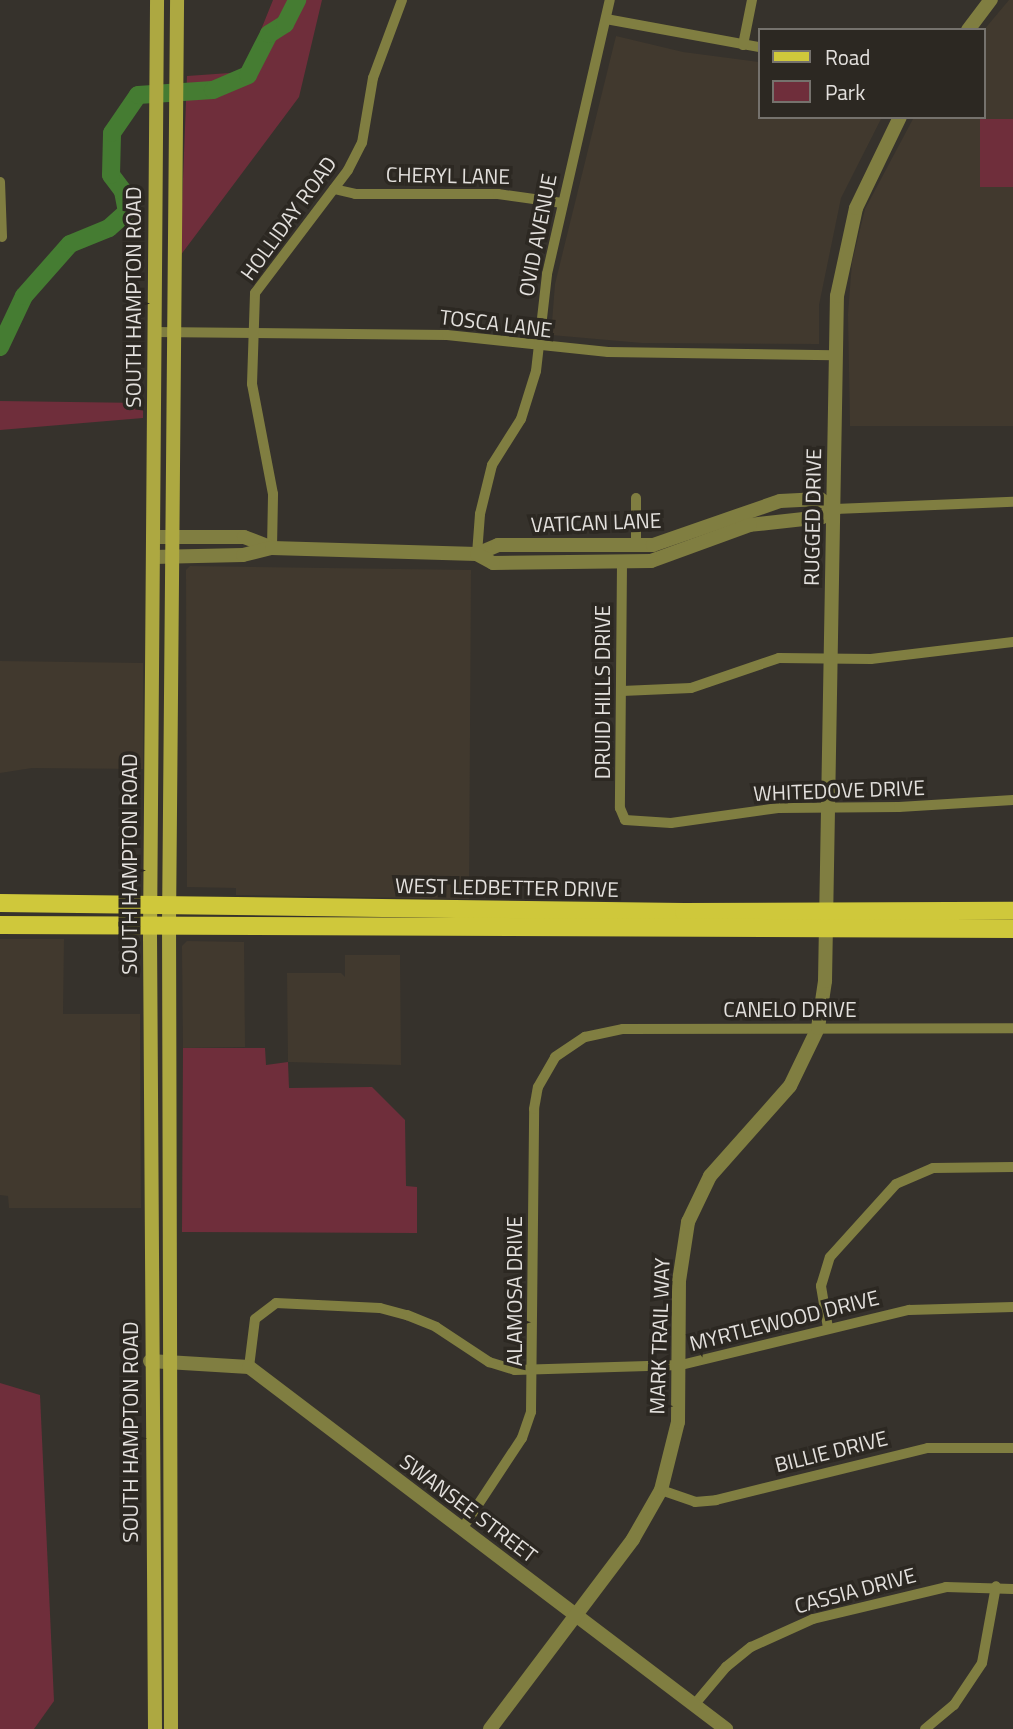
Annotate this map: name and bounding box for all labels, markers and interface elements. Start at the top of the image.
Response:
legend [758,28,985,119]
text: Road [825,41,870,73]
text: Park [825,76,865,108]
street label: HOLLIDAY ROAD [235,151,341,285]
street label: CHERYL LANE [386,161,510,189]
street label: OVID AVENUE [513,172,561,298]
street label: SOUTH HAMPTON ROAD [120,186,146,408]
street label: TOSCA LANE [438,304,554,342]
street label: RUGGED DRIVE [798,448,826,586]
street label: VATICAN LANE [530,507,662,537]
street label: DRUID HILLS DRIVE [589,605,615,779]
street label: SOUTH HAMPTON ROAD [116,753,142,975]
street label: WHITEDOVE DRIVE [753,774,925,806]
street label: WEST LEDBETTER DRIVE [395,872,619,902]
street label: CANELO DRIVE [723,996,857,1022]
street label: ALAMOSA DRIVE [501,1216,527,1366]
street label: MARK TRAIL WAY [644,1257,674,1415]
street label: MYRTLEWOOD DRIVE [687,1284,881,1356]
street label: SOUTH HAMPTON ROAD [117,1321,143,1543]
street label: BILLIE DRIVE [772,1425,890,1477]
street label: SWANSEE STREET [395,1448,543,1568]
street label: CASSIA DRIVE [792,1562,918,1618]

